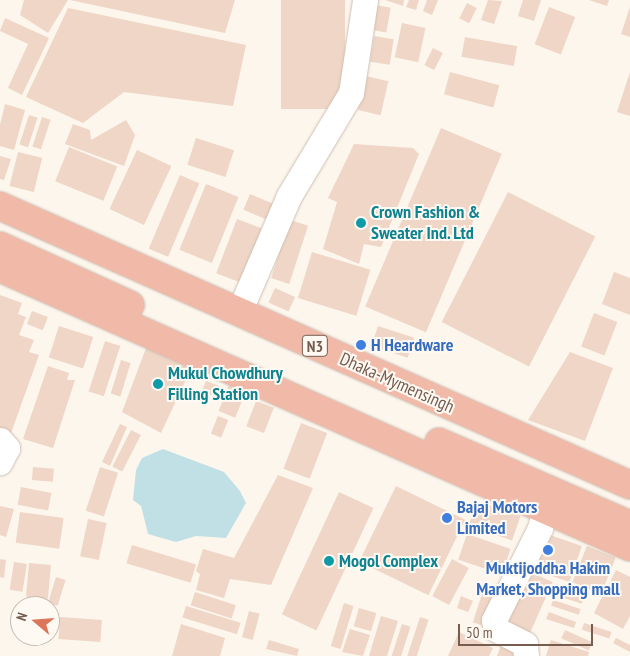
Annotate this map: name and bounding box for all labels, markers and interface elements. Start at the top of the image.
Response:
place label: Crown Fashion & Sweater Ind. Ltd [371,202,480,244]
marker: Crown Fashion & Sweater Ind. Ltd [355,217,367,229]
road number: N3 [301,332,329,360]
place label: H Heardware [371,334,453,356]
marker: H Heardware [355,339,367,351]
street label: Dhaka-Mymensingh [336,348,458,418]
place label: Mukul Chowdhury Filling Station [168,363,283,406]
marker: Mukul Chowdhury Filling Station [152,378,164,390]
place label: Bajaj Motors Limited [457,497,537,540]
marker: Bajaj Motors Limited [441,512,453,524]
marker: Muktijoddha Hakim Market, Shopping mall [542,544,554,556]
place label: Mogol Complex [339,550,438,572]
marker: Mogol Complex [323,555,335,567]
place label: Muktijoddha Hakim Market, Shopping mall [476,558,620,600]
north arrow [10,596,60,646]
text: N [12,610,31,623]
scale bar [460,614,595,646]
text: 50 m [466,623,492,642]

